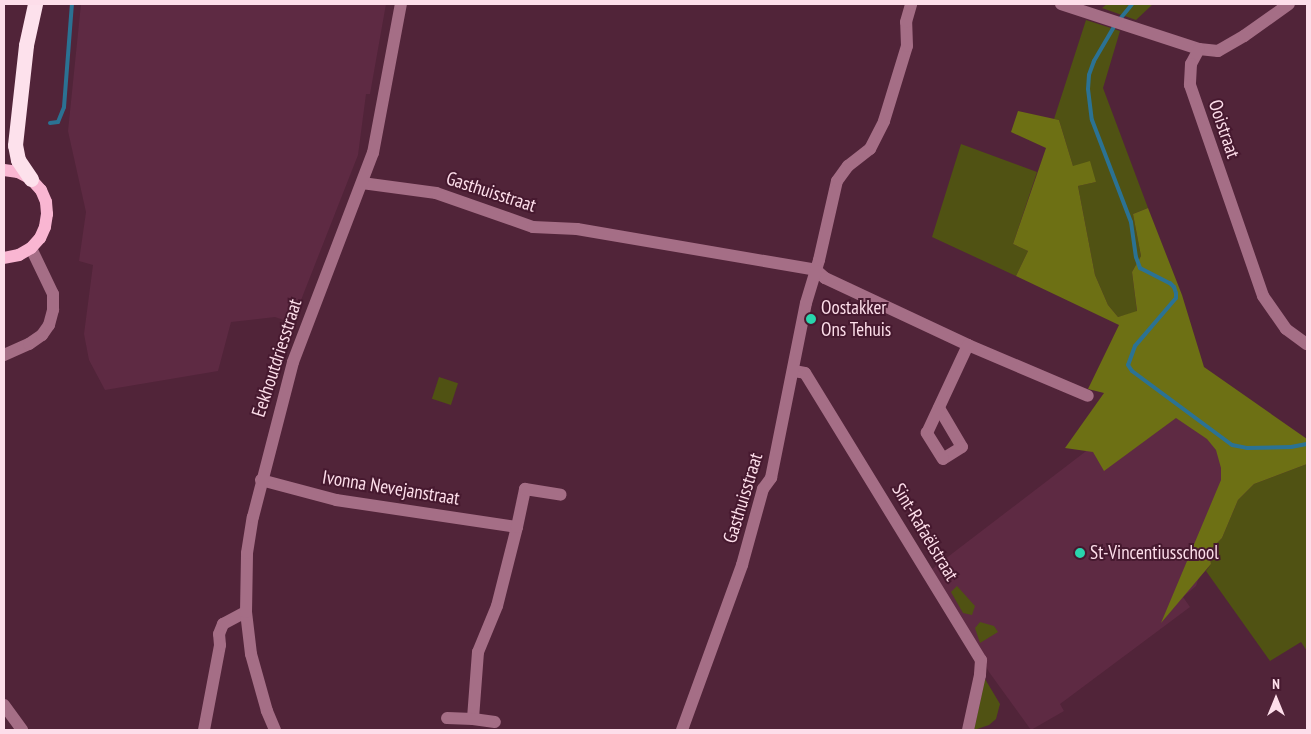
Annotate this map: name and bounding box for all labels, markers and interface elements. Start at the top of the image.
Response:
street label: Ooistraat [1203,97,1245,161]
street label: Gasthuisstraat [443,167,539,217]
street label: Eekhoutdriesstraat [247,296,307,420]
place label: Oostakker Ons Tehuis [821,297,892,341]
marker: Oostakker Ons Tehuis [805,313,817,325]
street label: Gasthuisstraat [718,450,768,546]
street label: Ivonna Nevejanstraat [321,466,461,510]
street label: Sint-Rafaëlstraat [887,479,963,585]
place label: St-Vincentiusschool [1090,542,1219,564]
marker: St-Vincentiusschool [1074,547,1086,559]
north arrow [1251,674,1301,724]
text: N [1272,675,1280,693]

